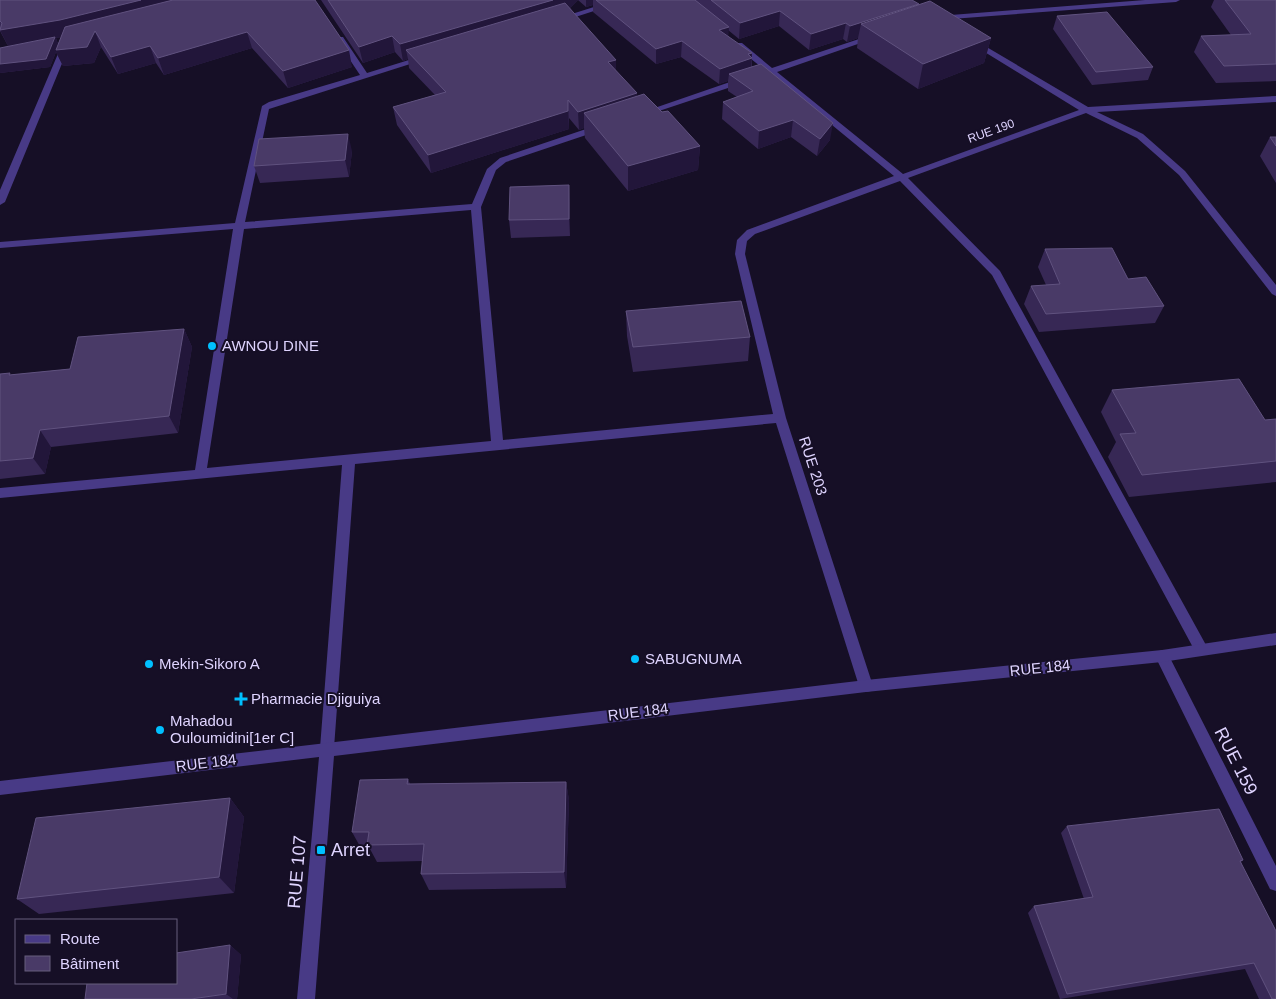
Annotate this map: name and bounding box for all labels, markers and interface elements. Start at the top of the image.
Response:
street label: RUE 190 [966,116,1017,146]
place label: AWNOU DINE [222,337,319,354]
marker: AWNOU DINE [206,340,218,352]
street label: RUE 203 [796,434,831,497]
place label: SABUGNUMA [645,650,742,667]
marker: SABUGNUMA [629,653,641,665]
place label: Mekin-Sikoro A [159,655,260,672]
street label: RUE 184 [1009,656,1071,679]
marker: Mekin-Sikoro A [143,658,155,670]
place label: Pharmacie Djiguiya [251,690,381,707]
marker: Pharmacie Djiguiya [235,693,247,705]
street label: RUE 184 [607,699,669,724]
place label: Mahadou Ouloumidini[1er C] [170,712,294,746]
marker: Mahadou Ouloumidini[1er C] [154,724,166,736]
street label: RUE 159 [1211,724,1261,798]
street label: RUE 184 [175,750,237,775]
street label: RUE 107 [284,835,310,909]
place label: Arret [331,840,370,860]
marker: Arret [315,844,327,856]
legend [15,919,178,984]
text: Route [60,930,100,947]
text: Bâtiment [60,955,120,972]

